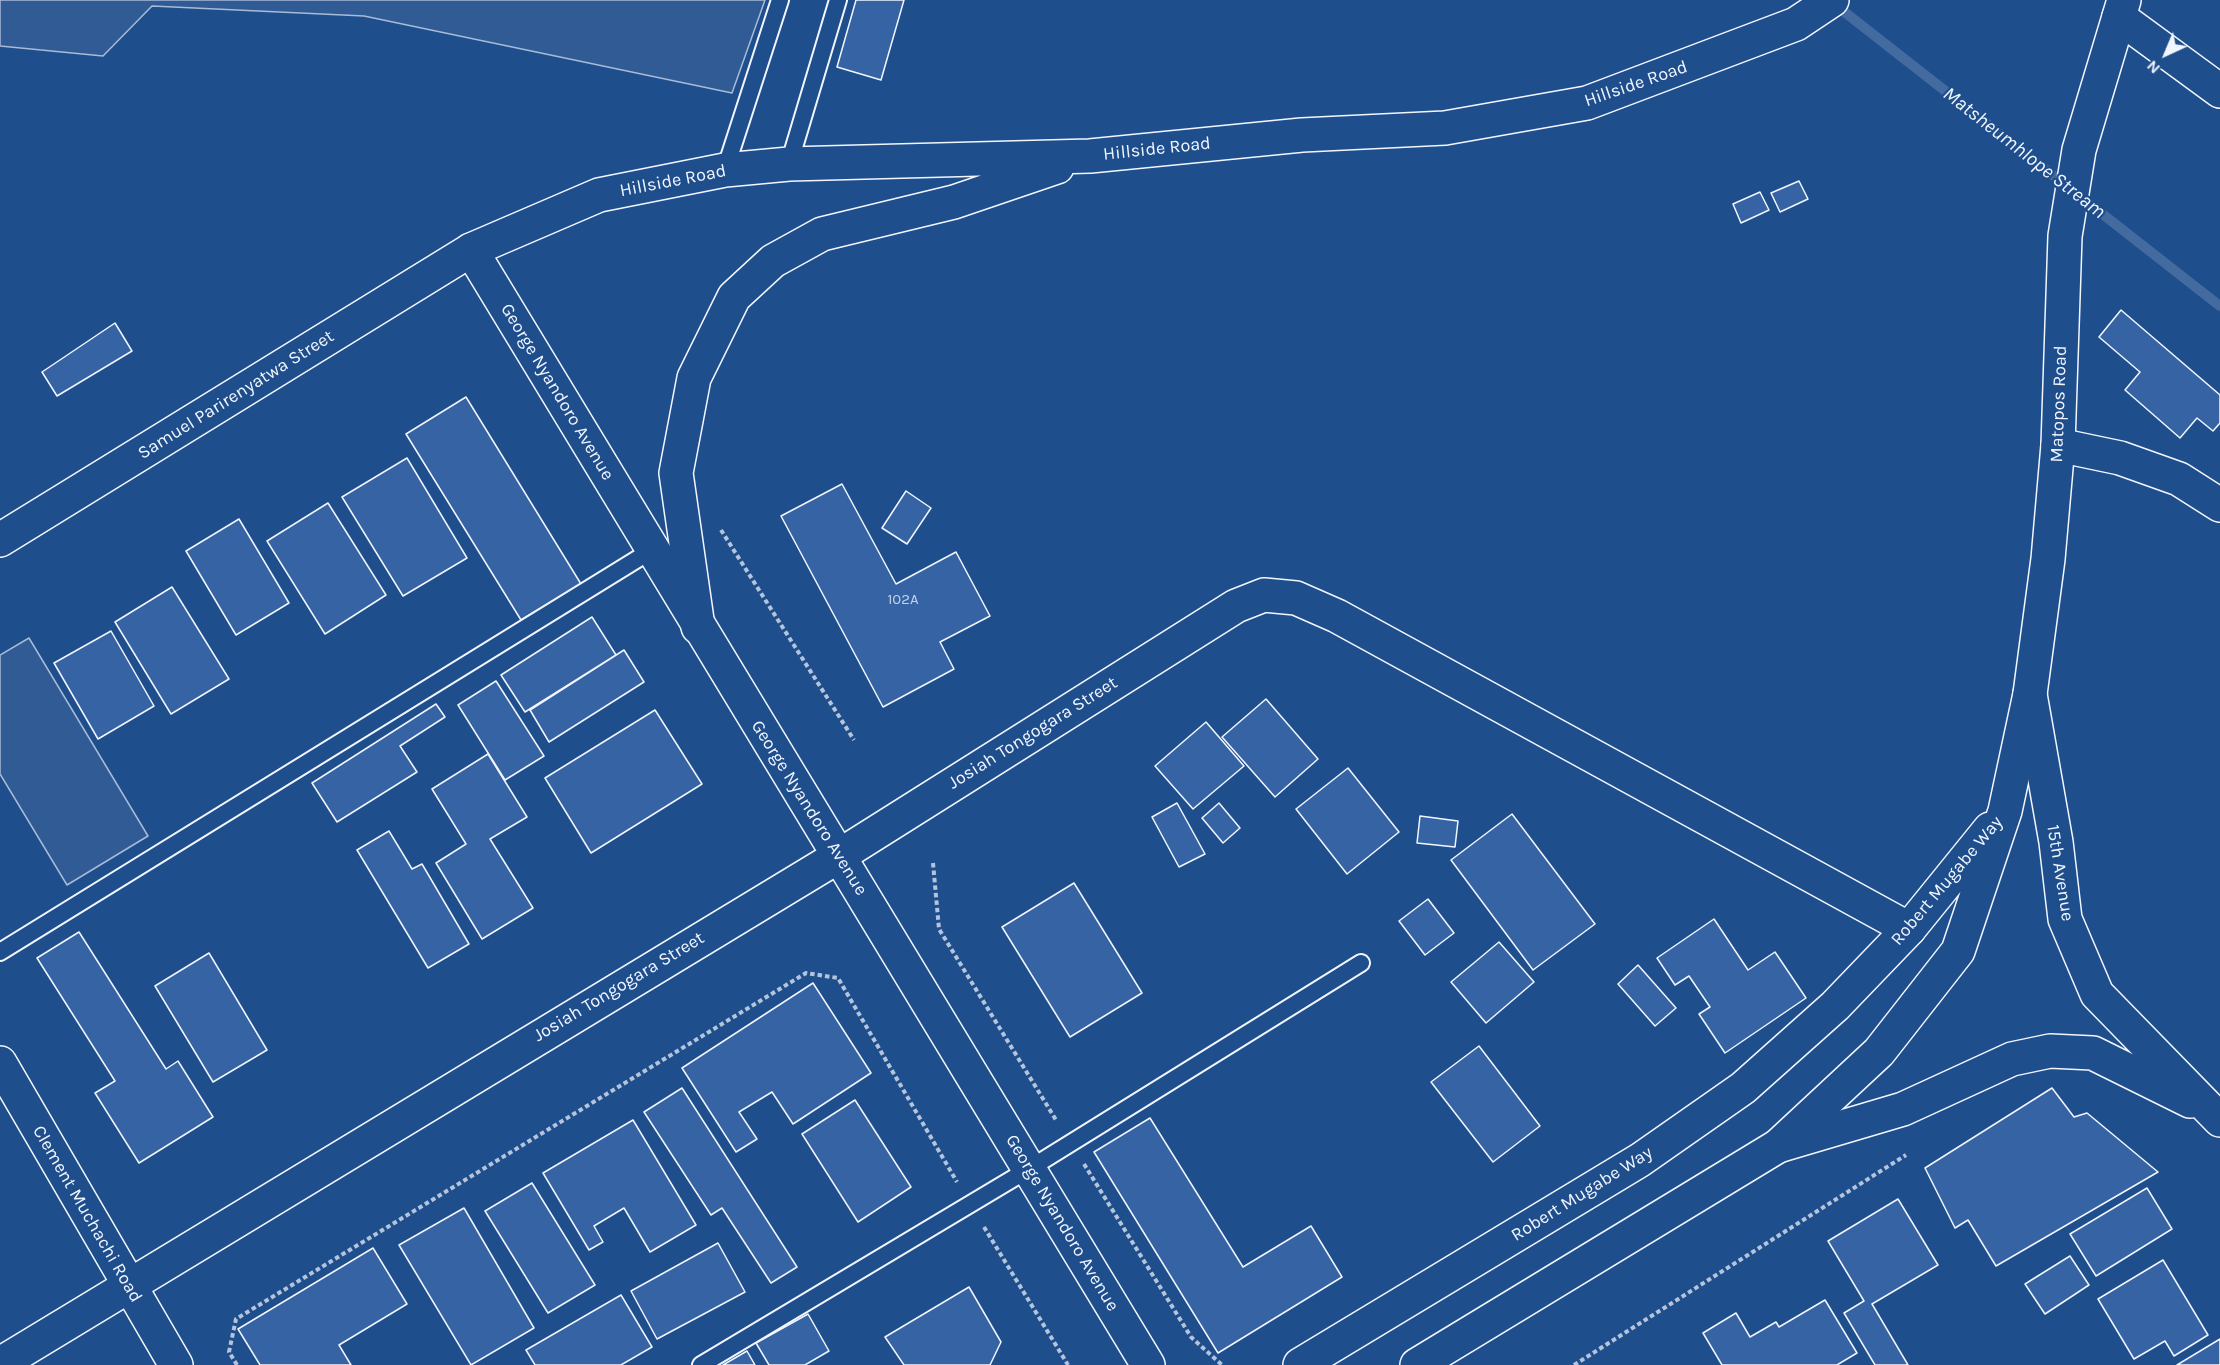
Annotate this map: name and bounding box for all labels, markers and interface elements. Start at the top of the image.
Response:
north arrow [2136,24,2196,84]
street label: Hillside Road [1581,56,1691,112]
text: N [2142,56,2164,78]
water label: Matsheumhlope Stream [1938,82,2110,224]
street label: Hillside Road [1102,133,1212,165]
street label: Hillside Road [618,160,728,202]
street label: George Nyandoro Avenue [496,300,618,484]
street label: Samuel Parirenyatwa Street [134,326,338,464]
street label: Matopos Road [2046,345,2072,463]
house number: 102A [887,591,919,609]
street label: Josiah Tongogara Street [944,672,1122,794]
street label: George Nyandoro Avenue [746,716,872,900]
street label: Robert Mugabe Way [1886,812,2008,950]
street label: 15th Avenue [2042,823,2078,923]
street label: Josiah Tongogara Street [530,927,708,1047]
street label: Clement Muchachi Road [27,1122,147,1306]
street label: George Nyandoro Avenue [1001,1131,1123,1315]
street label: Robert Mugabe Way [1507,1142,1657,1246]

